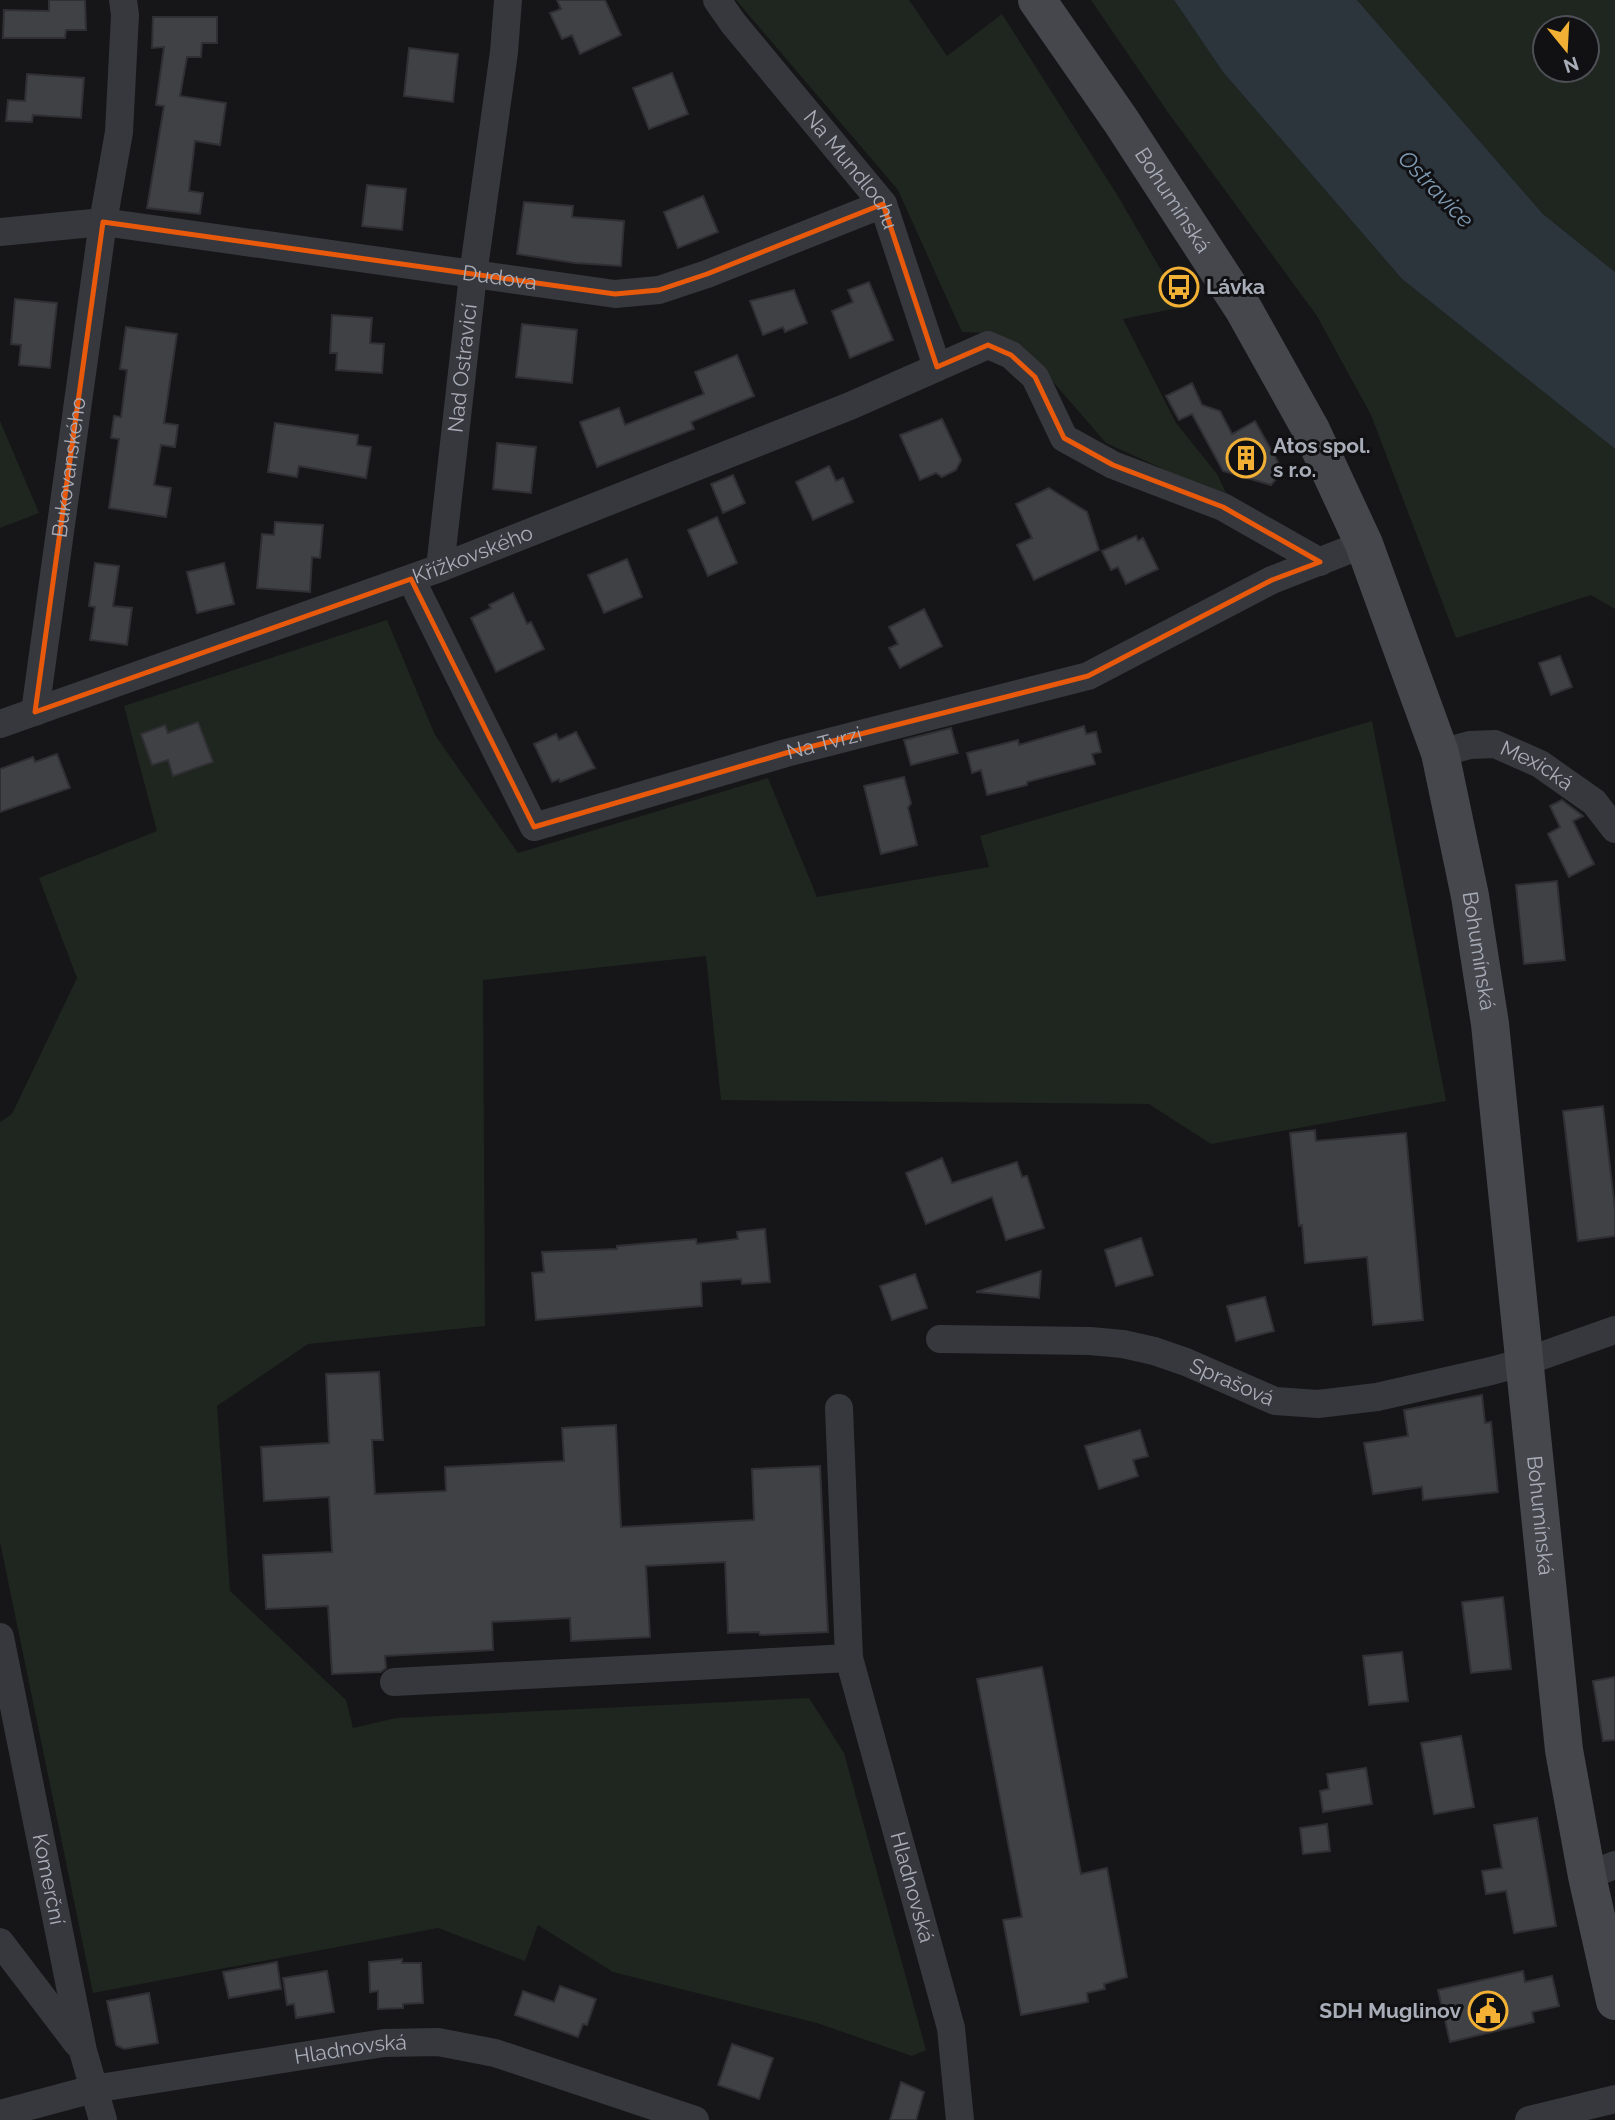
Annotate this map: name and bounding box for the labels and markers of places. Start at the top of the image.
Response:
bus stop icon: Lávka [1158,266,1200,308]
place label: Lávka [1206,274,1265,299]
place label: Atos spol. s r.o. [1273,433,1370,482]
building icon: Atos spol. s r.o. [1225,437,1267,479]
public building icon: SDH Muglinov [1467,1990,1509,2032]
place label: SDH Muglinov [1319,1998,1461,2023]

